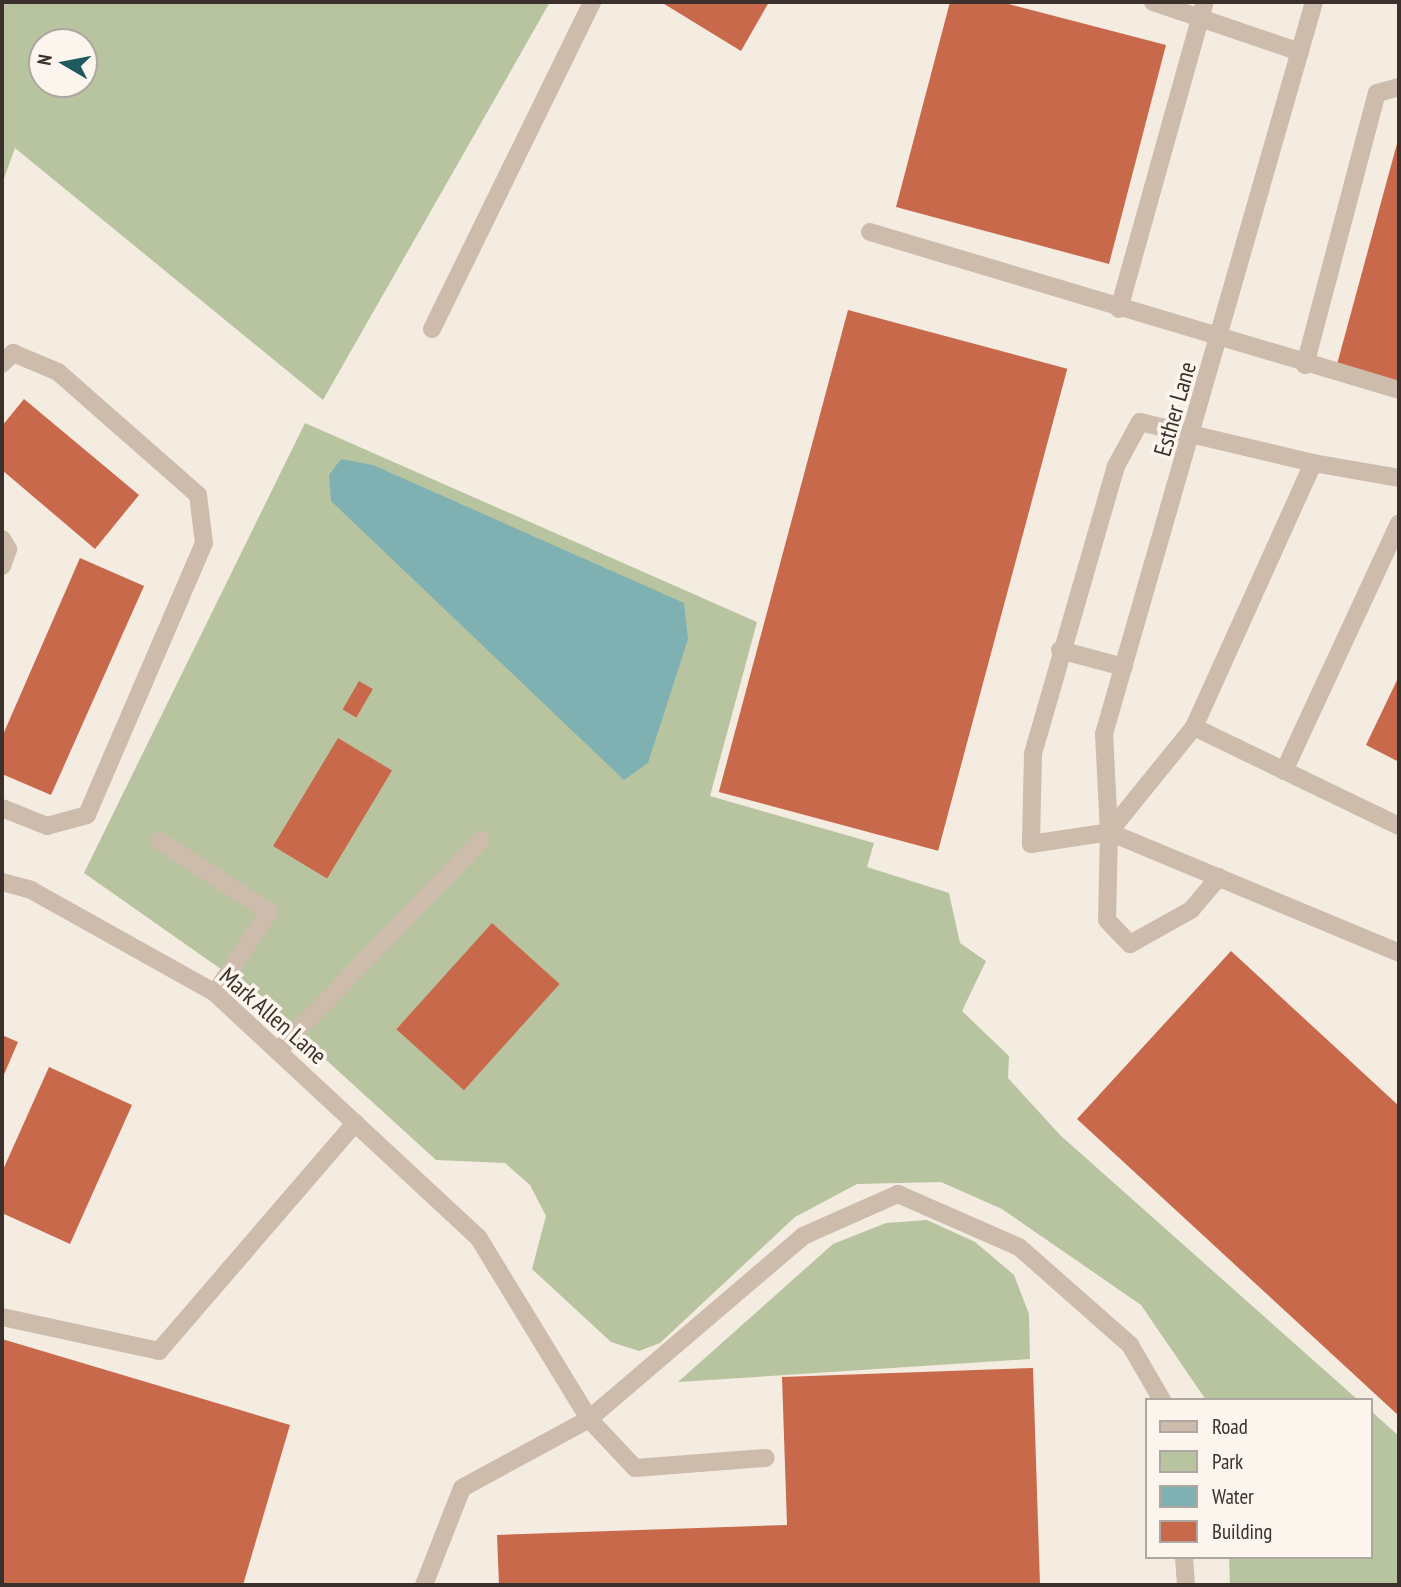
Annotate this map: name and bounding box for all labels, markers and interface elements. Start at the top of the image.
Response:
north arrow [28,28,98,98]
text: N [32,53,57,67]
street label: Esther Lane [1148,358,1202,460]
street label: Mark Allen Lane [213,961,333,1071]
legend [1146,1398,1373,1559]
text: Road [1212,1413,1248,1440]
text: Park [1212,1448,1243,1475]
text: Water [1212,1483,1254,1510]
text: Building [1212,1518,1272,1545]

